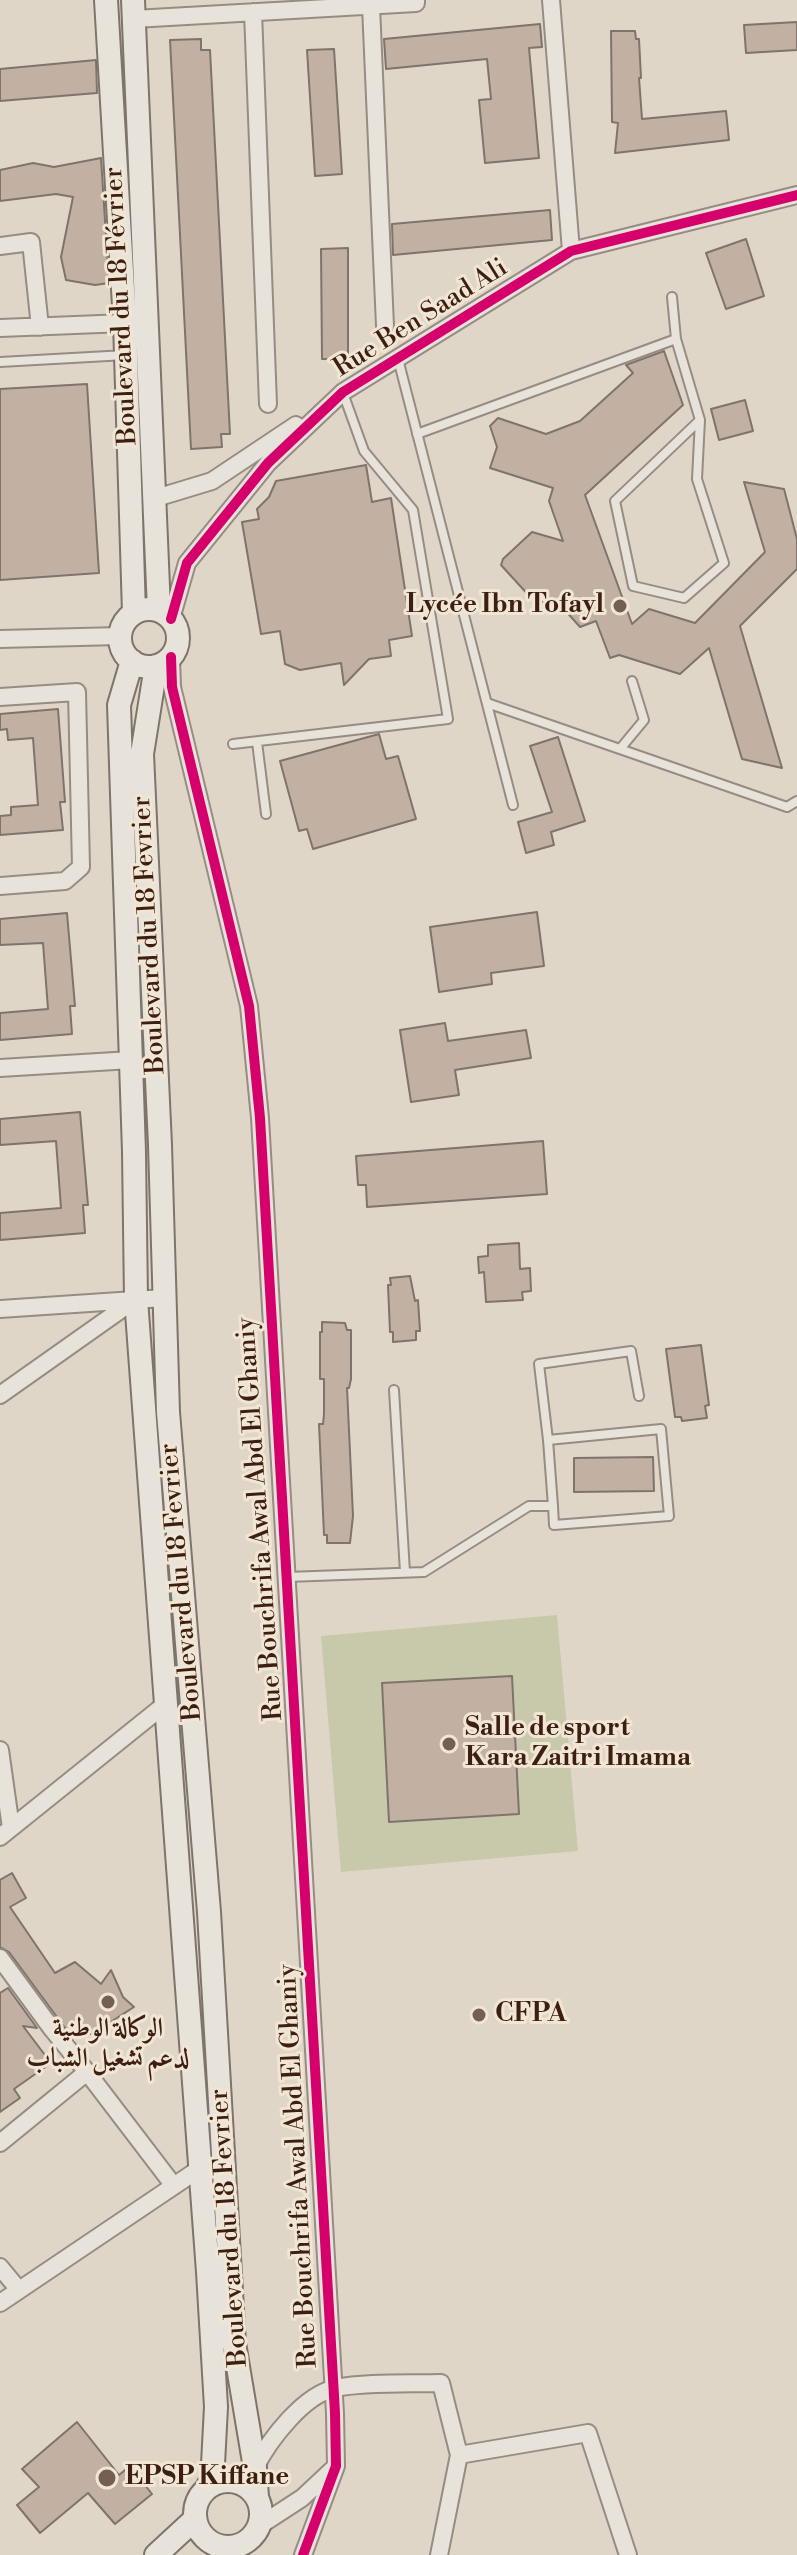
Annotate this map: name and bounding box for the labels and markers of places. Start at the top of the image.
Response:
place label: Lycée Ibn Tofayl [406,590,604,622]
marker: Lycée Ibn Tofayl [611,597,629,615]
place label: Salle de sport Kara Zaitri Imama [465,1713,691,1774]
marker: Salle de sport Kara Zaitri Imama [440,1735,458,1753]
marker: الوكالة الوطنية لدعم تشغيل الشباب [99,1993,117,2011]
place label: CFPA [495,1999,566,2031]
marker: CFPA [470,2006,488,2024]
place label: الوكالة الوطنية لدعم تشغيل الشباب [26,2014,190,2076]
place label: EPSP Kiffane [125,2462,289,2494]
marker: EPSP Kiffane [96,2467,118,2489]

